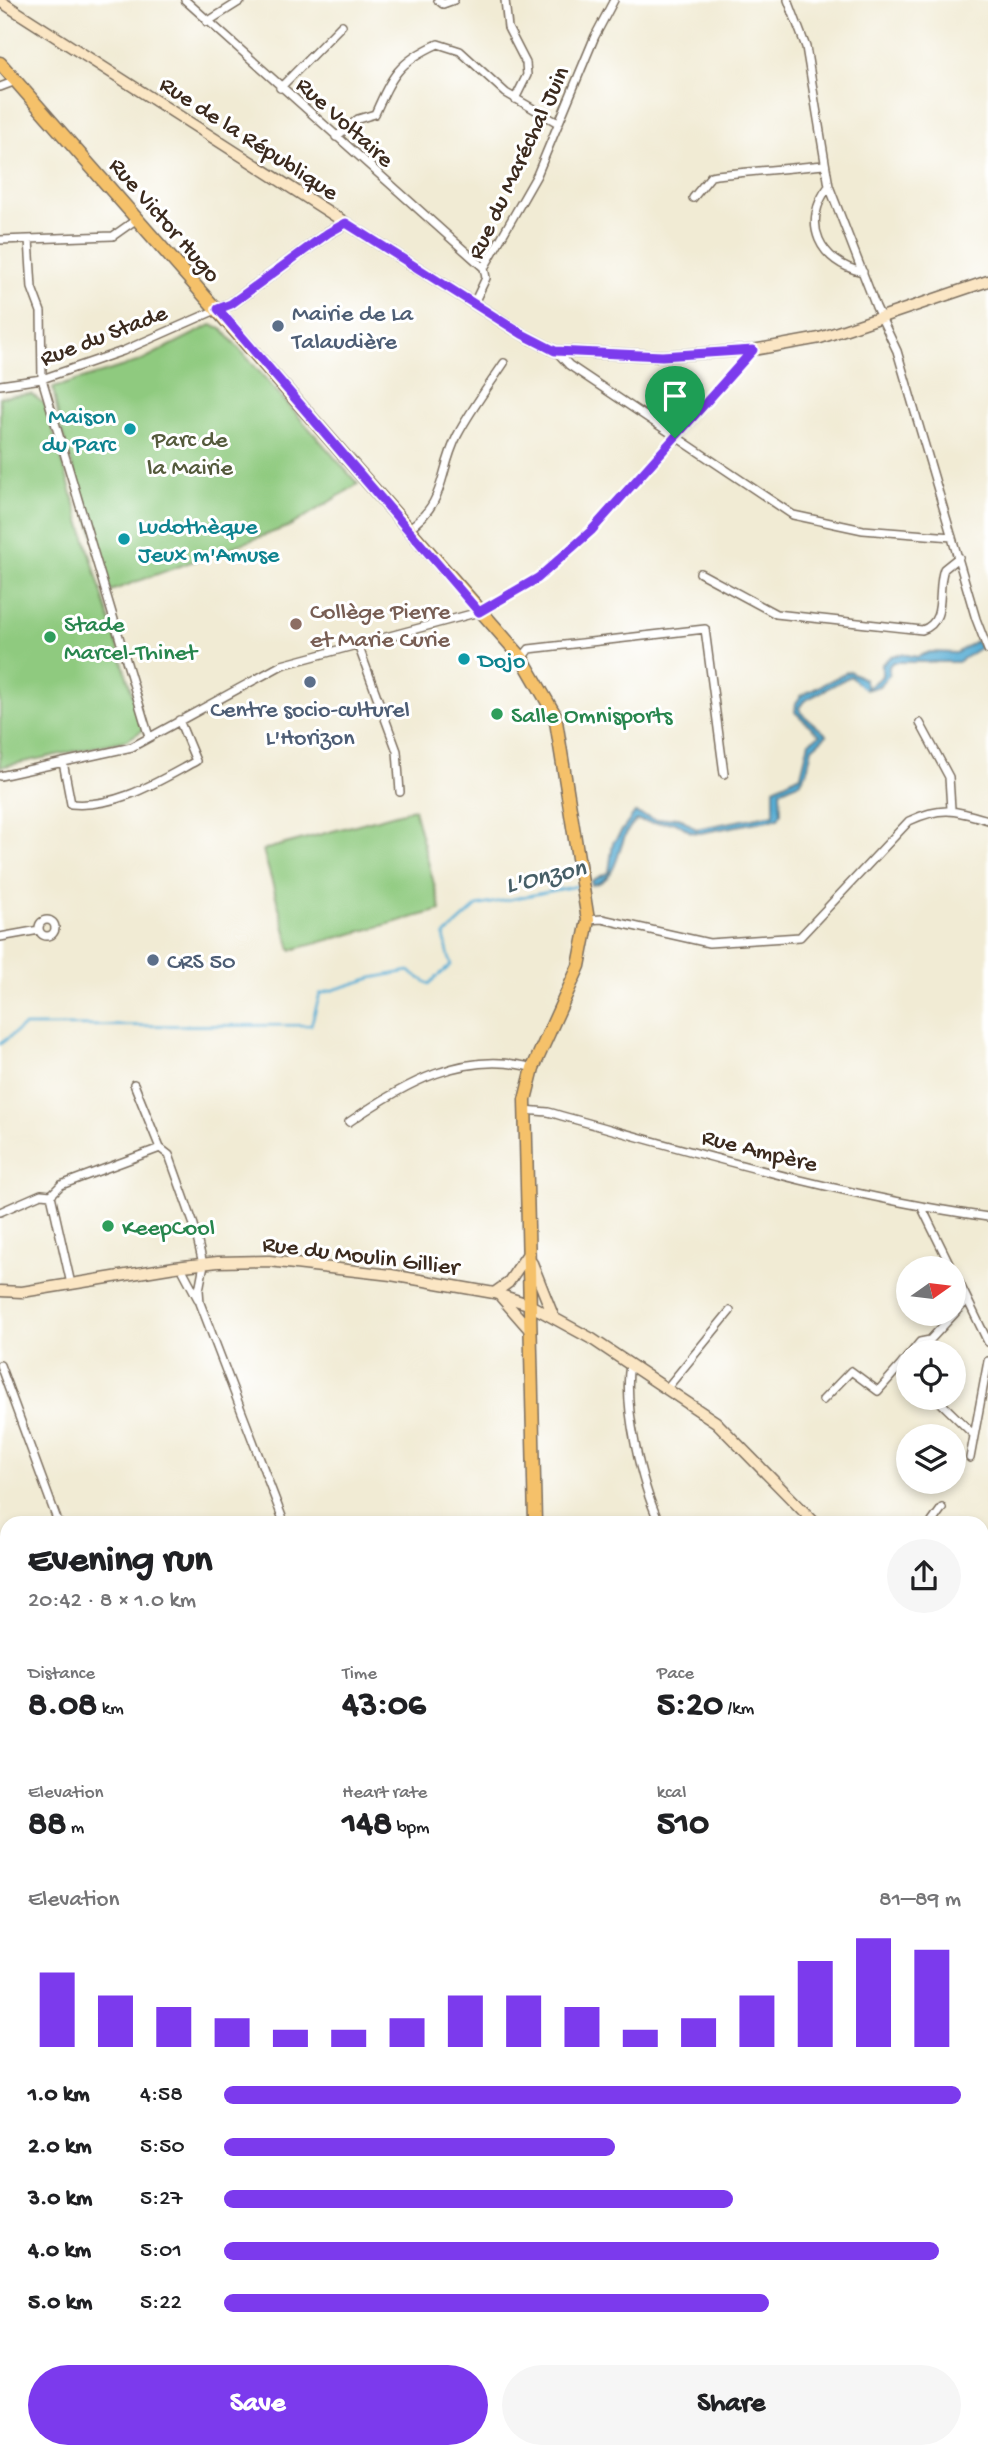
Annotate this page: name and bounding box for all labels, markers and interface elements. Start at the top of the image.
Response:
street label: Rue du Maréchal Juin [463,62,578,265]
street label: Rue de la République [153,71,344,209]
street label: Rue Voltaire [289,72,399,176]
street label: Rue Victor Hugo [101,153,226,290]
street label: Rue du Stade [37,300,172,375]
place label: Mairie de La Talaudière [290,301,414,358]
marker: Mairie de La Talaudière [270,318,286,334]
pin [645,366,705,438]
icon: arrive [656,377,694,415]
place label: Maison du Parc [42,404,117,461]
marker: Maison du Parc [122,421,138,437]
park label: Parc de la Mairie [147,427,233,484]
place label: Ludothèque Jeux m'Amuse [138,514,280,571]
marker: Ludothèque Jeux m'Amuse [116,531,132,547]
place label: Collège Pierre et Marie Curie [310,599,451,656]
place label: Stade Marcel-Thinet [64,612,199,669]
marker: Collège Pierre et Marie Curie [288,616,304,632]
marker: Stade Marcel-Thinet [42,629,58,645]
place label: Dojo [476,648,526,677]
marker: Dojo [456,651,472,667]
marker: Centre socio-culturel L'Horizon [302,674,318,690]
place label: Centre socio-culturel L'Horizon [210,697,410,754]
place label: Salle Omnisports [511,703,674,732]
marker: Salle Omnisports [489,706,505,722]
water label: L'Onzon [503,854,590,903]
place label: CRS 50 [167,949,236,978]
marker: CRS 50 [145,952,161,968]
street label: Rue Ampère [698,1124,821,1181]
place label: KeepCool [122,1215,215,1244]
marker: KeepCool [100,1218,116,1234]
street label: Rue du Moulin Gillier [261,1231,463,1284]
north arrow [896,1256,966,1326]
map controls [896,1256,966,1494]
button: locate [896,1340,966,1410]
button: layers [896,1424,966,1494]
button: share [887,1539,961,1613]
text: Evening run [28,1540,212,1584]
text: 20:42 · 8 × 1.0 km [28,1588,196,1615]
text: Distance [28,1663,95,1686]
text: Time [342,1663,377,1686]
text: Pace [657,1663,694,1686]
text: 8.08 [28,1686,97,1727]
text: 43:06 [342,1686,426,1727]
text: 5:20 [657,1686,723,1727]
text: km [97,1698,124,1721]
text: /km [723,1698,754,1721]
text: Elevation [28,1782,104,1805]
text: Heart rate [342,1782,427,1805]
text: kcal [657,1782,686,1805]
text: 88 [28,1805,66,1846]
text: 148 [342,1805,392,1846]
text: 510 [657,1805,709,1846]
text: m [66,1817,84,1840]
text: bpm [392,1817,430,1840]
text: Elevation [28,1887,119,1914]
text: 81–89 m [879,1887,961,1914]
text: 1.0 km [28,2082,90,2109]
text: 4:58 [140,2082,183,2109]
text: 2.0 km [28,2134,92,2161]
text: 5:50 [140,2134,184,2161]
text: 3.0 km [28,2186,92,2213]
text: 5:27 [140,2186,183,2213]
text: 4.0 km [28,2238,91,2265]
text: 5:01 [140,2238,182,2265]
text: 5.0 km [28,2290,92,2317]
text: 5:22 [140,2290,182,2317]
button: Save [28,2365,488,2445]
button: Share [502,2365,961,2445]

